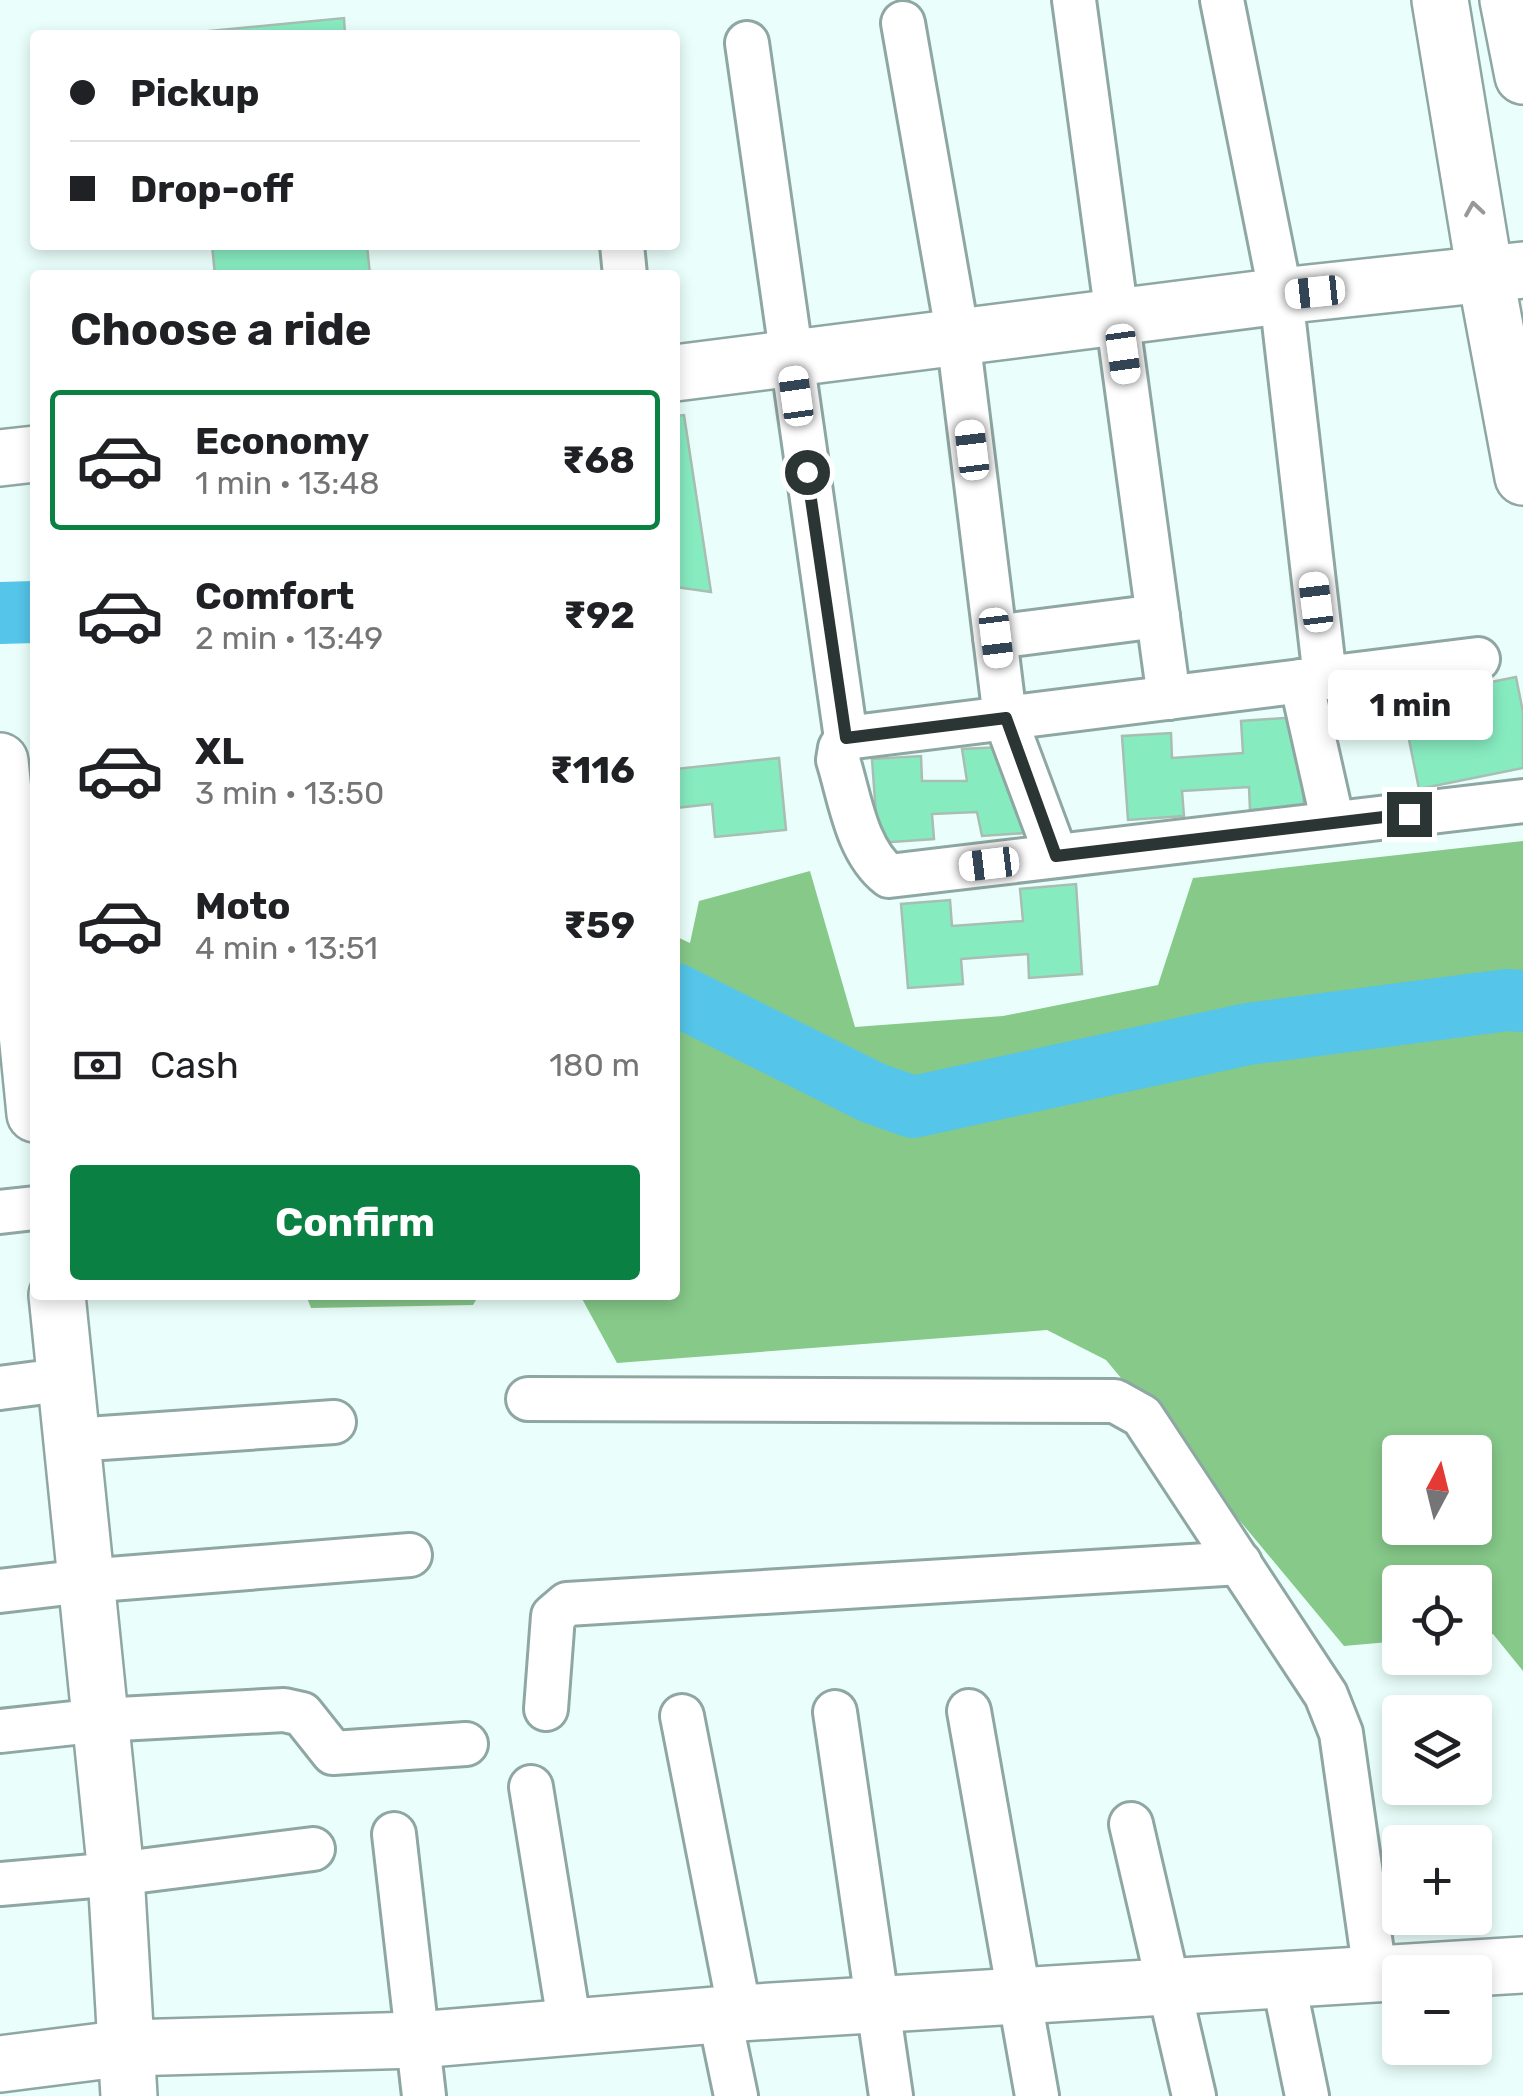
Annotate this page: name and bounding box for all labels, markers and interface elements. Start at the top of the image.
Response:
text: Pickup [130,70,259,116]
text: Drop-off [130,166,293,212]
one-way arrow [1464,200,1485,217]
car [1284,274,1346,310]
text: Choose a ride [70,303,372,356]
car [1104,322,1142,386]
car [777,364,815,428]
icon: car [75,415,165,505]
text: Economy [195,418,369,464]
car [953,418,991,482]
text: ₹68 [562,437,635,483]
route start [785,450,830,495]
text: 1 min · 13:48 [195,464,380,502]
icon: car [75,570,165,660]
car [1297,570,1335,634]
text: Comfort [195,573,354,619]
text: ₹92 [563,592,635,638]
car [977,606,1015,670]
text: 2 min · 13:49 [195,619,383,657]
callout: 1 min [1326,669,1492,739]
text: 1 min [1370,686,1451,724]
icon: car [75,725,165,815]
text: XL [195,728,244,774]
text: ₹116 [550,747,635,793]
text: 3 min · 13:50 [195,774,384,812]
route end [1387,792,1432,837]
car [957,845,1021,883]
icon: car [75,880,165,970]
text: Moto [195,883,291,929]
text: ₹59 [563,902,635,948]
text: 4 min · 13:51 [195,929,378,967]
icon: cash [70,1038,125,1093]
text: Cash [150,1042,239,1088]
text: 180 m [549,1046,640,1084]
button: Confirm [70,1165,640,1280]
north arrow [1382,1435,1492,1545]
map controls [1382,1435,1492,2065]
button: locate [1382,1565,1492,1675]
button: layers [1382,1695,1492,1805]
button: + [1382,1825,1492,1935]
button: − [1382,1955,1492,2065]

